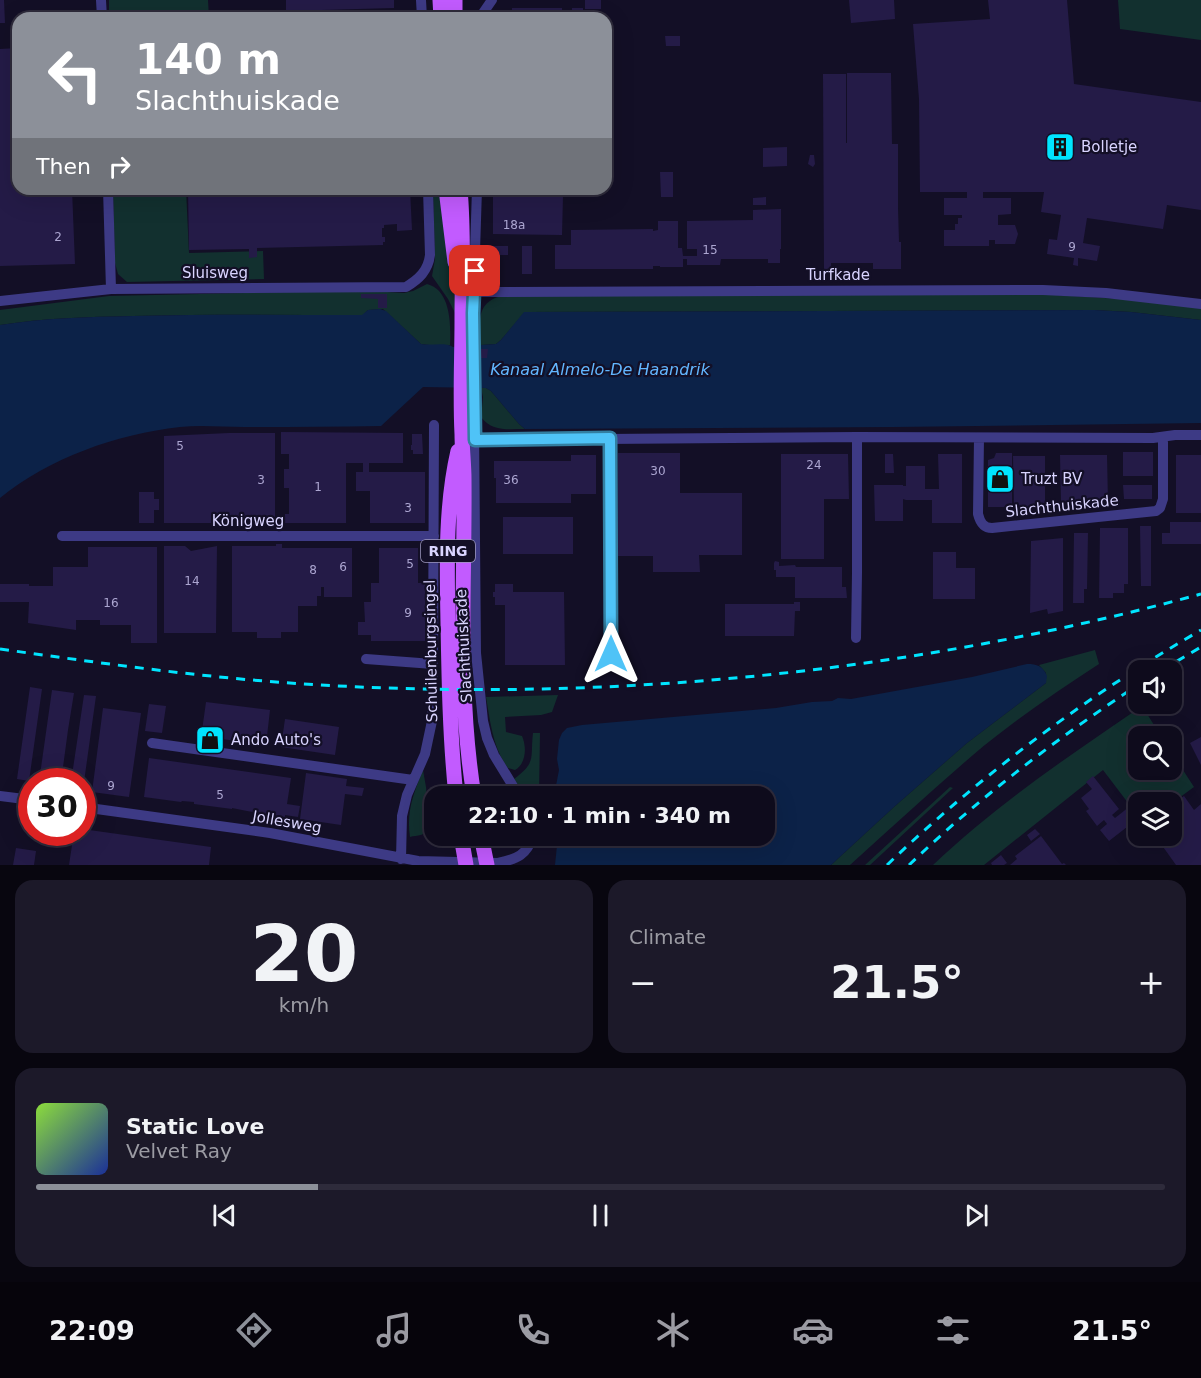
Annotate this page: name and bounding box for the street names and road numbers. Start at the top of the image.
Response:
street label: Sluisweg [182,264,248,282]
street label: Turfkade [805,266,870,284]
street label: Slachthuiskade [1004,491,1120,521]
street label: Königweg [212,512,284,530]
road number: RING [421,540,475,562]
street label: Schuilenburgsingel [421,579,441,723]
street label: Slachthuiskade [452,589,476,703]
street label: Jollesweg [250,807,323,837]

